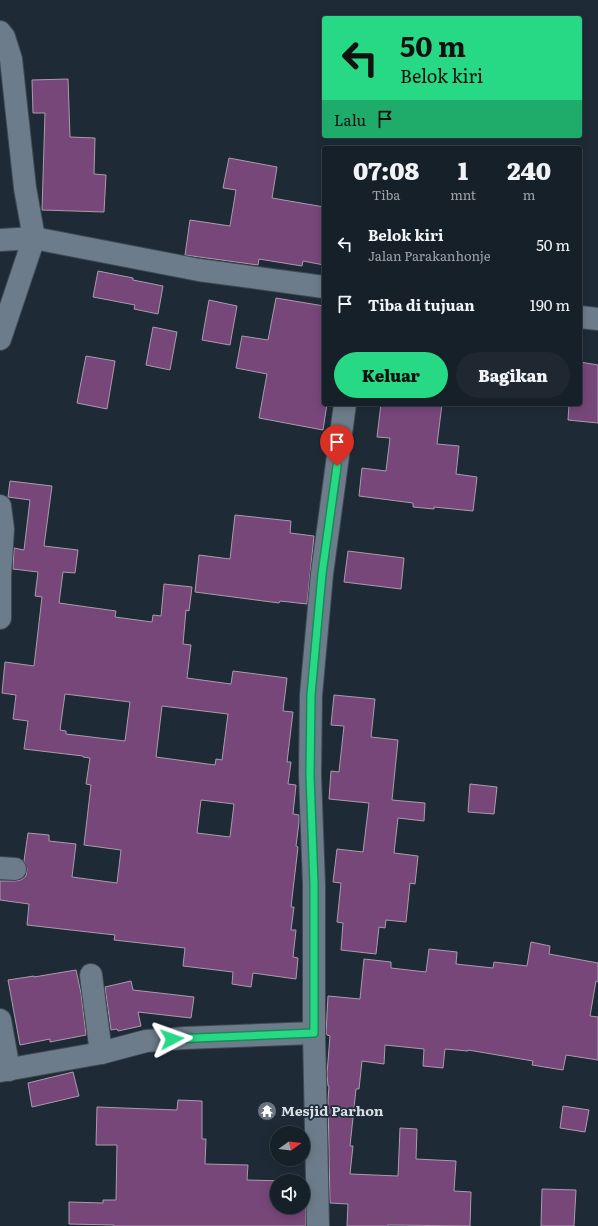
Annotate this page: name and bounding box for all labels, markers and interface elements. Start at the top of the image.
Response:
text: 50 m [400,24,466,66]
icon: left [334,32,386,84]
text: Belok kiri [400,62,483,89]
text: Lalu [334,108,366,131]
icon: arrive [374,108,396,130]
text: 07:08 [353,152,419,187]
text: 1 [458,152,468,187]
text: 240 [507,152,551,187]
text: Tiba [372,185,400,204]
text: mnt [450,185,476,204]
text: m [523,185,535,204]
text: Belok kiri [368,223,444,246]
icon: left [334,233,356,255]
text: 50 m [536,233,570,256]
text: Jalan Parakanhonje [368,246,491,265]
icon: arrive [334,293,356,315]
text: Tiba di tujuan [368,293,475,316]
text: 190 m [530,293,570,316]
button: Keluar [334,352,448,398]
button: Bagikan [456,352,570,398]
pin [320,425,354,466]
icon: arrive [326,431,348,453]
position arrow [151,1018,193,1060]
temple icon: Mesjid Parhon [256,1100,278,1122]
place label: Mesjid Parhon [281,1100,384,1120]
north arrow [270,1126,310,1166]
map controls [270,1126,310,1214]
button: sound [270,1174,310,1214]

